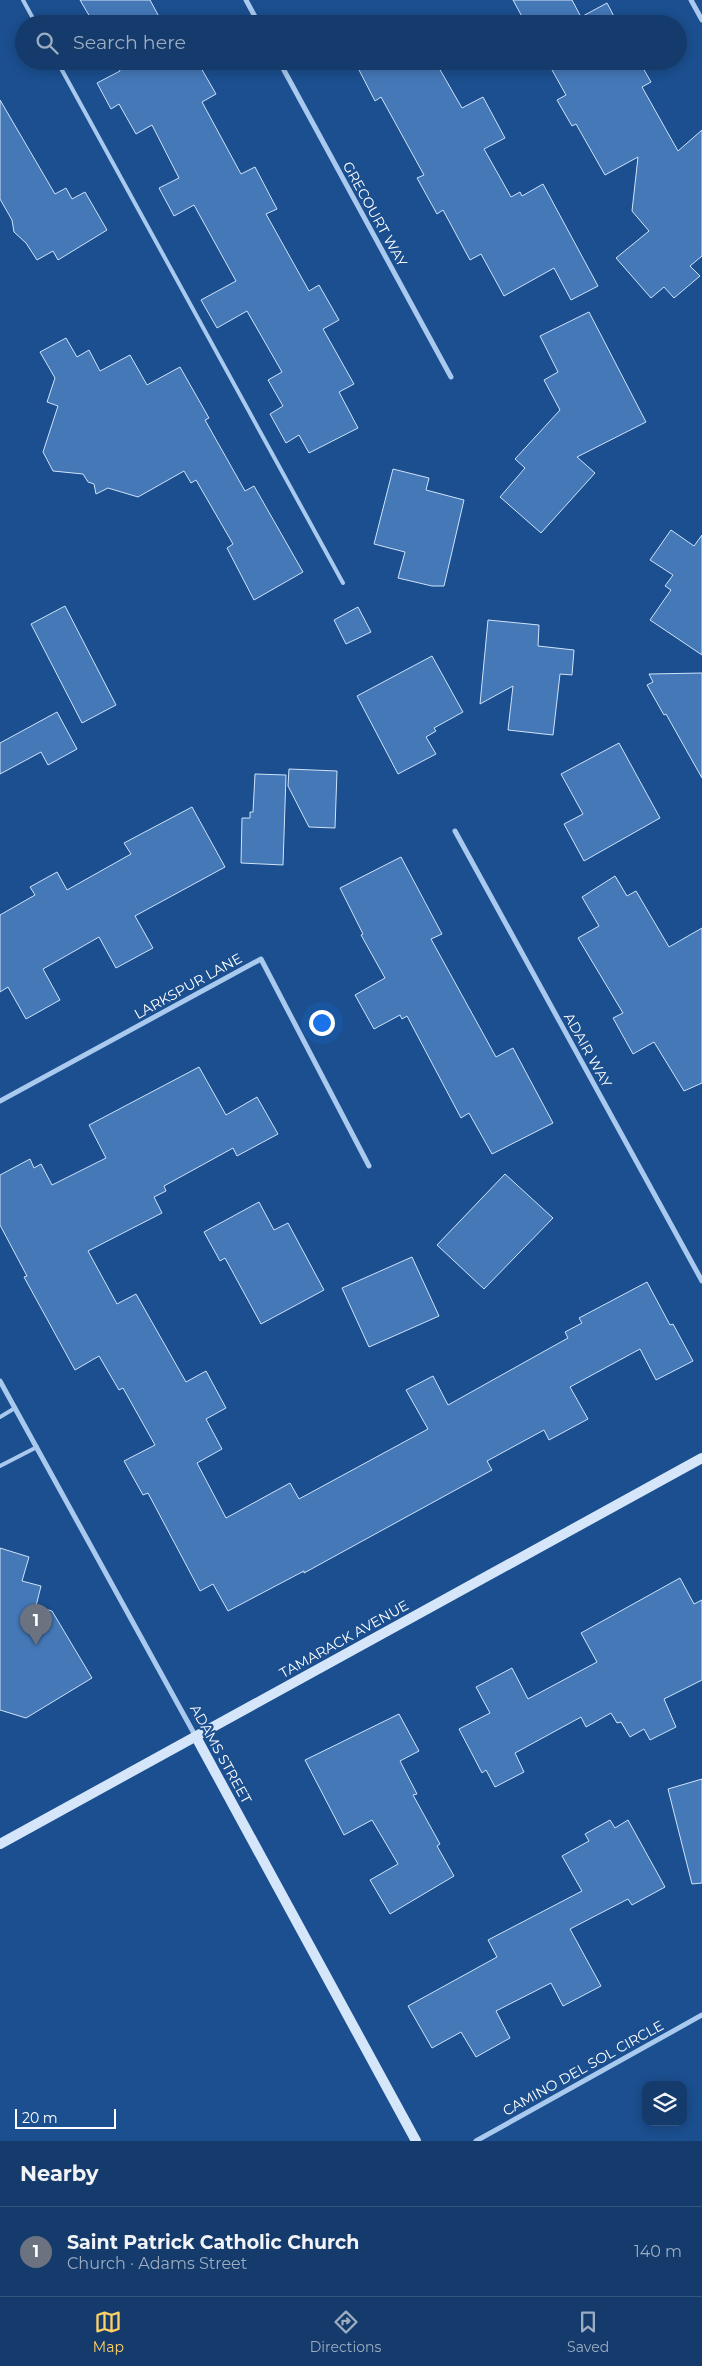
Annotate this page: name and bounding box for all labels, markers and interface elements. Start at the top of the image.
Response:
search box [15,15,687,70]
icon: search [33,29,61,57]
text: Search here [73,31,186,54]
street label: GRECOURT WAY [339,158,411,270]
street label: LARKSPUR LANE [131,949,245,1023]
street label: ADAIR WAY [560,1009,616,1091]
your location [309,1010,335,1036]
street label: TAMARACK AVENUE [276,1596,412,1682]
pin: 1 [20,1604,52,1645]
street label: ADAMS STREET [186,1701,256,1807]
street label: CAMINO DEL SOL CIRCLE [499,2016,667,2120]
map controls [642,2081,687,2126]
button: layers [642,2081,687,2126]
scale bar [15,2106,116,2129]
text: 20 m [22,2109,58,2127]
text: Nearby [20,2161,99,2186]
text: Saint Patrick Catholic Church [67,2231,359,2254]
text: 1 [33,2242,39,2261]
text: 140 m [634,2242,682,2261]
text: Church · Adams Street [67,2254,247,2273]
tab: Map [93,2308,124,2356]
tab: Directions [310,2308,381,2356]
tab: Saved [567,2308,609,2356]

